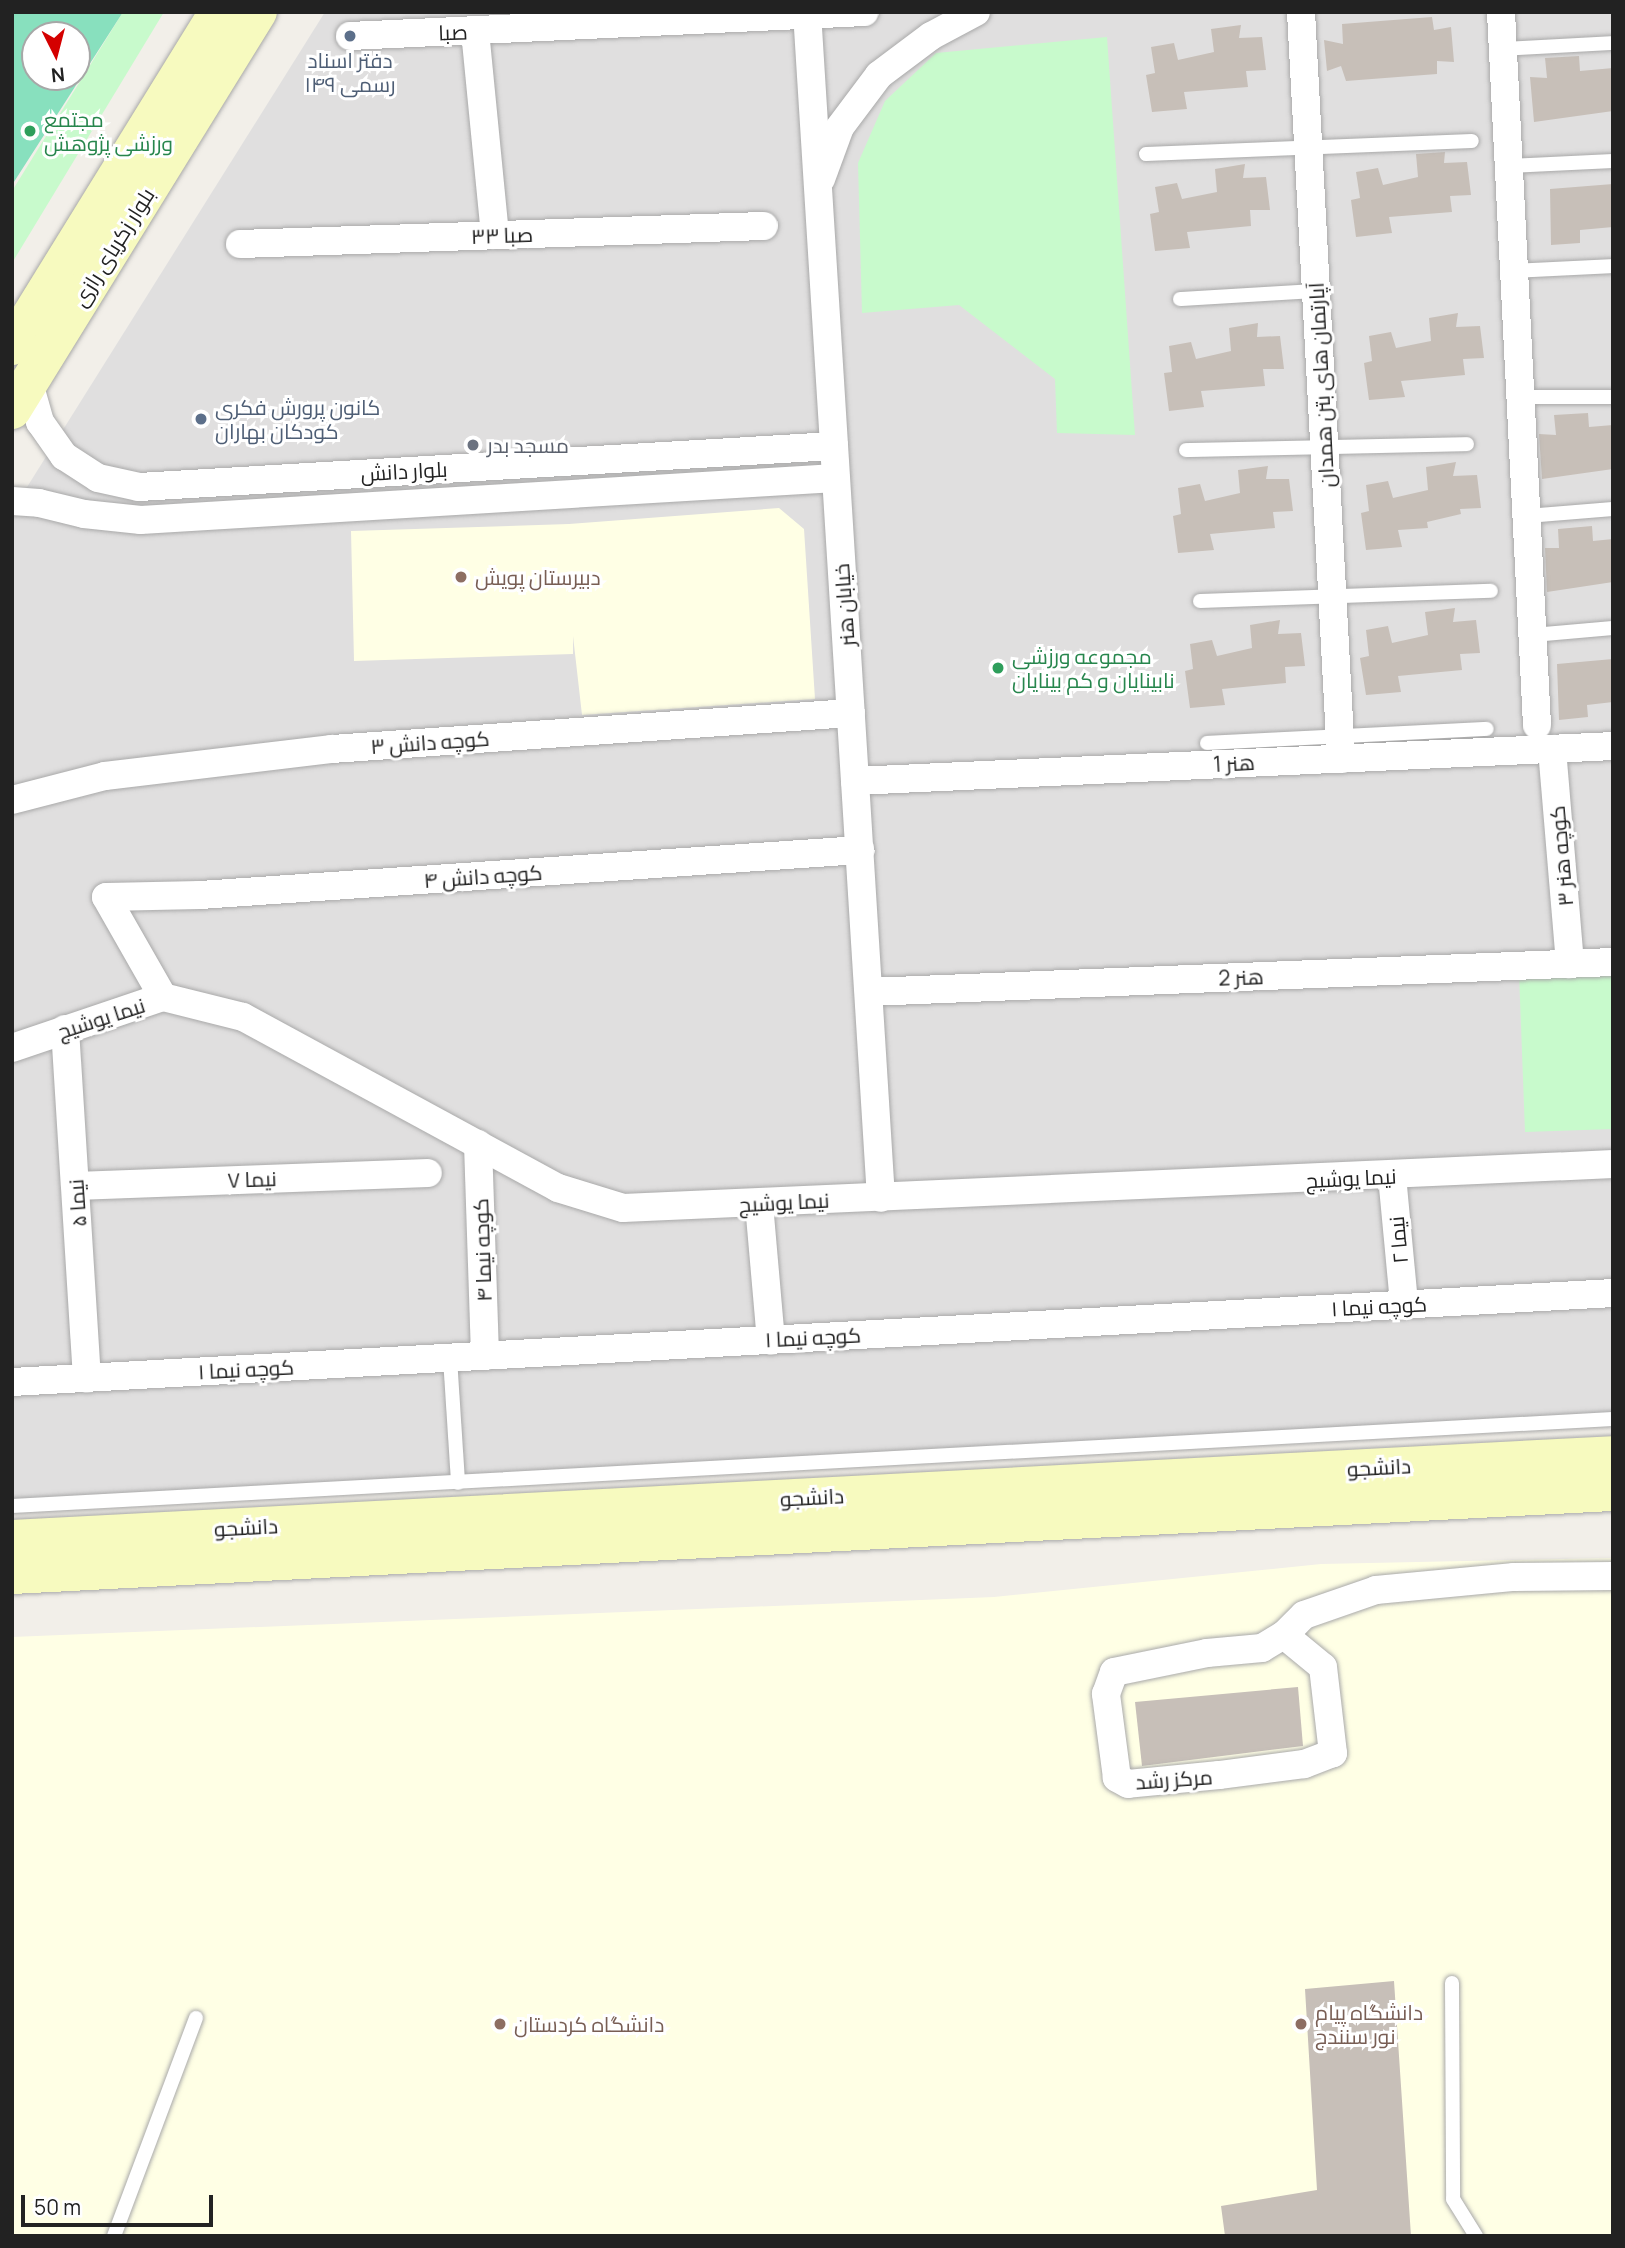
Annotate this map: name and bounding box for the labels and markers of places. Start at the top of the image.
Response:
marker: دفتر اسناد رسمی ۱۴۹ [342,28,358,44]
place label: دفتر اسناد رسمی ۱۴۹ [304,47,396,97]
place label: مجتمع ورزشی پژوهش [44,106,173,156]
marker: مجتمع ورزشی پژوهش [22,123,38,139]
place label: کانون پرورش فکری کودکان بهاران [215,394,380,444]
marker: کانون پرورش فکری کودکان بهاران [193,411,209,427]
place label: مسجد بدر [487,432,569,458]
marker: مسجد بدر [465,437,481,453]
place label: دبیرستان پویش [475,564,601,590]
marker: دبیرستان پویش [453,569,469,585]
place label: مجموعه ورزشی نابینایان و کم بینایان [1012,643,1175,693]
marker: مجموعه ورزشی نابینایان و کم بینایان [990,660,1006,676]
place label: دانشگاه پیام نور سنندج [1315,1999,1423,2049]
place label: دانشگاه کردستان [514,2011,664,2037]
marker: دانشگاه کردستان [492,2016,508,2032]
marker: دانشگاه پیام نور سنندج [1293,2016,1309,2032]

